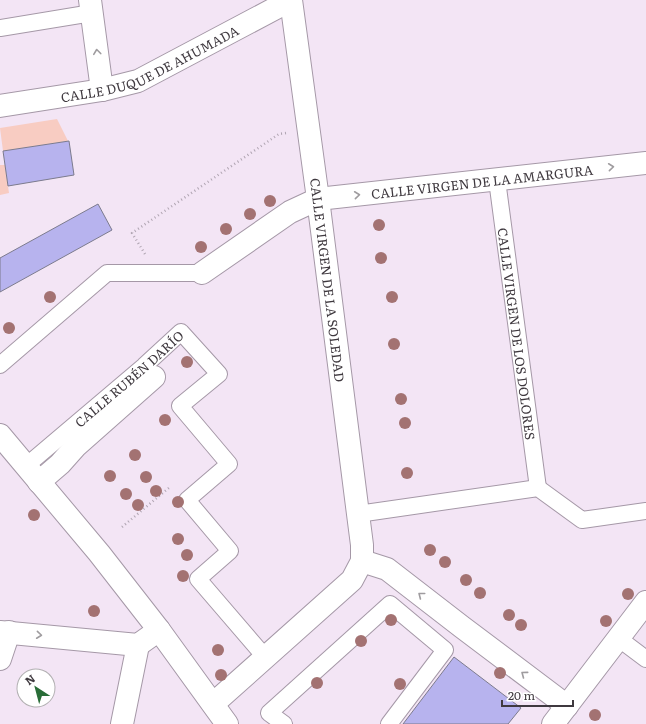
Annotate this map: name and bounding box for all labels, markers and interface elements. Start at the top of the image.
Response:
street label: CALLE DUQUE DE AHUMADA [59,20,242,106]
one-way arrow [93,49,102,55]
street label: CALLE VIRGEN DE LA AMARGURA [370,159,594,203]
one-way arrow [608,163,614,172]
street label: CALLE VIRGEN DE LA SOLEDAD [306,177,350,383]
one-way arrow [354,191,360,200]
street label: CALLE VIRGEN DE LOS DOLORES [494,226,541,441]
street label: CALLE RUBÉN DARÍO [70,325,187,431]
one-way arrow [418,593,425,600]
one-way arrow [36,630,42,639]
north arrow [16,668,56,708]
text: N [21,670,38,688]
one-way arrow [522,672,529,679]
scale bar [502,682,573,708]
text: 20 m [508,686,535,704]

